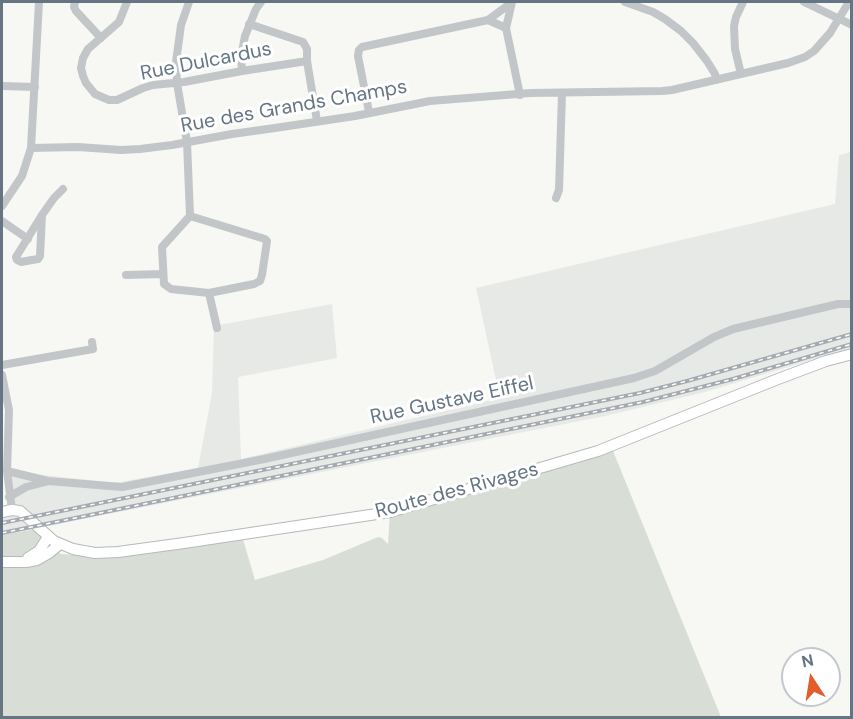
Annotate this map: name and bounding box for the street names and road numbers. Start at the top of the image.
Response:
street label: Rue Dulcardus [138,38,274,86]
street label: Rue des Grands Champs [179,75,409,139]
street label: Rue Gustave Eiffel [368,372,536,430]
street label: Route des Rivages [373,458,541,524]

